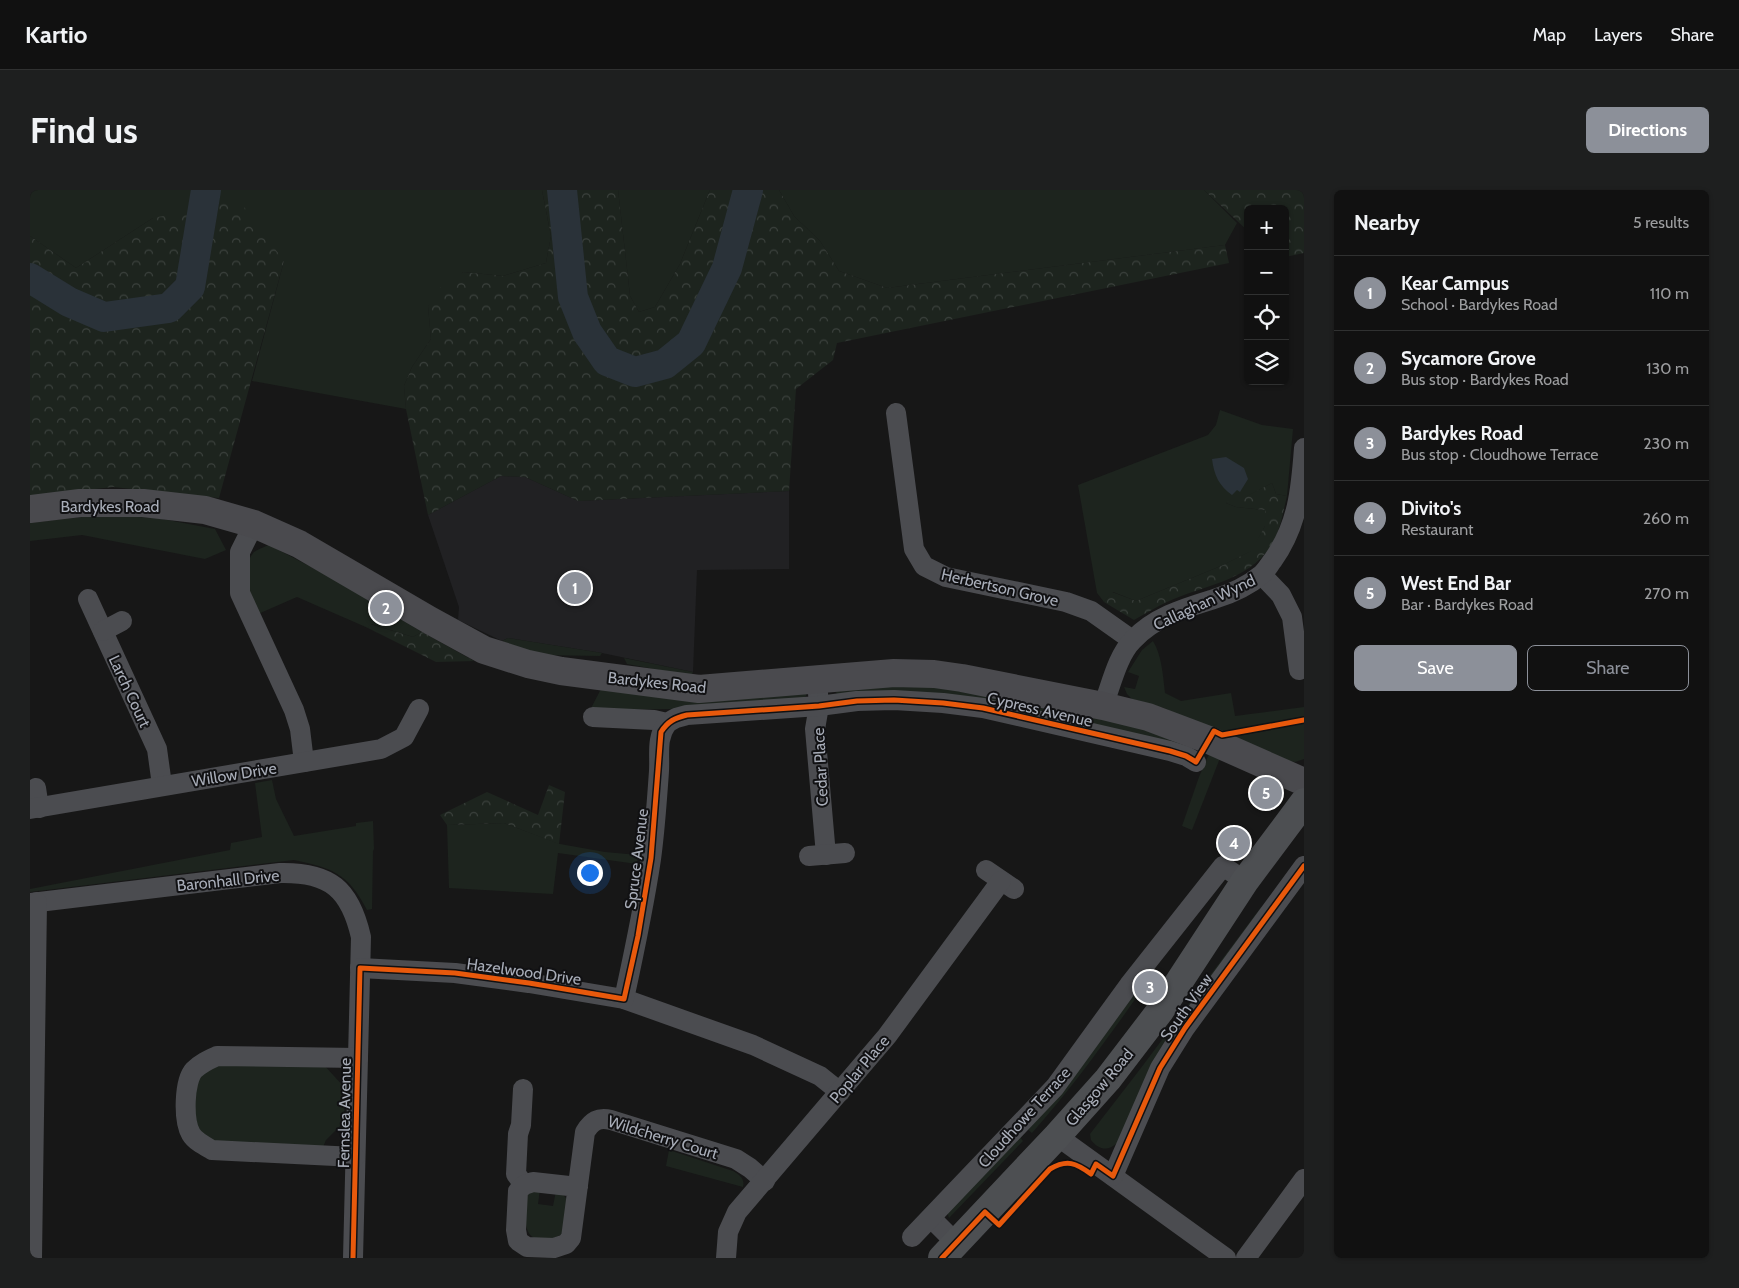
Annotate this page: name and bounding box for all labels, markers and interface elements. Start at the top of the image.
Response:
text: Kartio [25,20,88,49]
text: Map [1533,24,1566,46]
text: Layers [1594,24,1643,46]
text: Share [1671,24,1714,46]
button: Directions [1586,107,1709,153]
text: Find us [30,109,138,152]
map controls [1244,205,1289,385]
button: + [1244,205,1289,250]
text: Nearby [1354,210,1420,235]
text: 5 results [1633,213,1689,232]
button: − [1244,250,1289,295]
text: Kear Campus [1401,272,1509,295]
text: 1 [1367,284,1373,303]
text: 110 m [1650,284,1689,303]
button: locate [1244,295,1289,340]
text: School · Bardykes Road [1401,295,1558,314]
button: layers [1244,340,1289,385]
text: Sycamore Grove [1401,347,1536,370]
text: 2 [1366,359,1374,378]
text: 130 m [1646,359,1689,378]
text: Bus stop · Bardykes Road [1401,370,1569,389]
text: Bardykes Road [1401,422,1523,445]
text: 3 [1366,434,1374,453]
text: 230 m [1643,434,1689,453]
text: Bus stop · Cloudhowe Terrace [1401,445,1599,464]
street label: Bardykes Road [61,497,159,516]
text: Divito's [1401,497,1461,520]
text: 4 [1365,509,1375,528]
text: 260 m [1643,509,1689,528]
text: Restaurant [1401,520,1473,539]
street label: Herbertson Grove [939,565,1060,610]
pin: 1 [559,569,591,607]
street label: Callaghan Wynd [1150,570,1258,634]
text: West End Bar [1401,572,1511,595]
text: 5 [1366,584,1374,603]
text: 270 m [1644,584,1689,603]
pin: 2 [370,589,402,627]
text: Bar · Bardykes Road [1401,595,1533,614]
button: Save [1354,645,1517,691]
button: Share [1527,645,1689,691]
street label: Larch Court [105,652,155,731]
street label: Bardykes Road [607,668,707,697]
street label: Cypress Avenue [985,688,1094,731]
street label: Cedar Place [809,727,832,807]
street label: Willow Drive [190,758,278,791]
pin: 5 [1250,774,1282,812]
street label: Spruce Avenue [621,808,652,910]
pin: 4 [1218,824,1250,862]
your location [577,860,603,886]
street label: Baronhall Drive [176,866,280,895]
street label: Hazelwood Drive [465,954,582,989]
pin: 3 [1134,968,1166,1006]
street label: South View [1156,970,1217,1045]
street label: Poplar Place [826,1032,893,1107]
street label: Glasgow Road [1061,1045,1137,1130]
street label: Fernslea Avenue [334,1058,355,1168]
street label: Cloudhowe Terrace [974,1063,1075,1172]
street label: Wildcherry Court [605,1112,721,1163]

